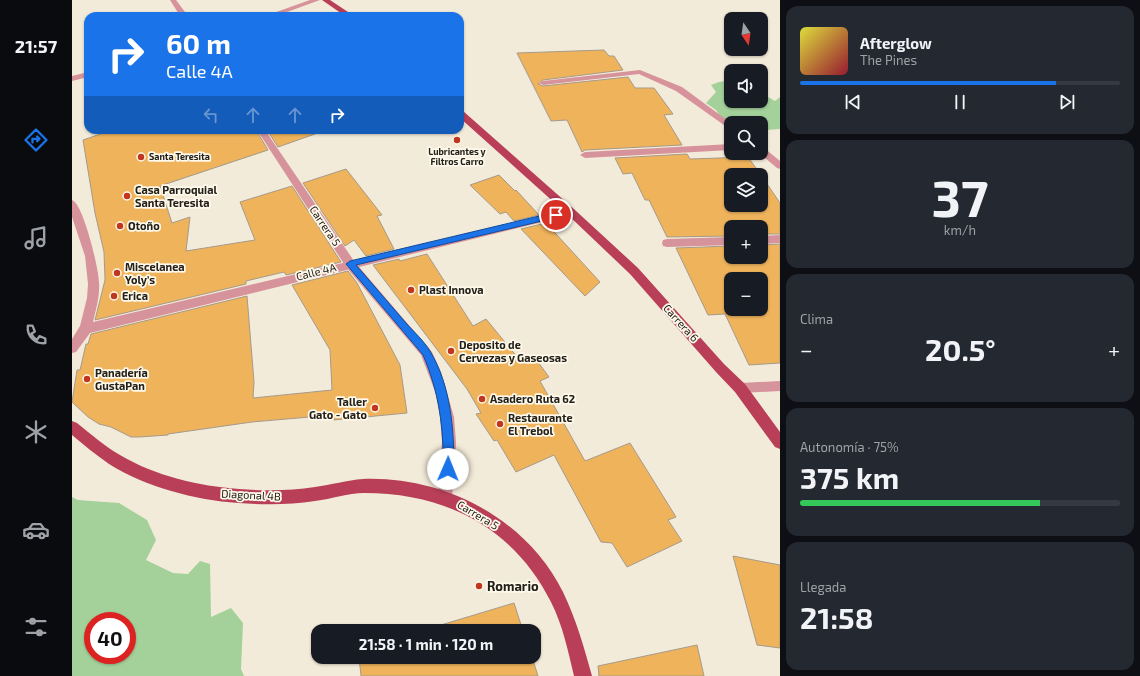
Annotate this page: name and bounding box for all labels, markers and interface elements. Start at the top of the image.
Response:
north arrow [724,12,768,56]
map controls [724,12,768,316]
text: 60 m [166,26,231,60]
icon: right [100,28,152,80]
text: Afterglow [860,34,932,52]
text: 21:57 [15,35,57,57]
text: The Pines [860,52,917,68]
text: Calle 4A [166,60,233,82]
button: sound [724,64,768,108]
icon: previous [842,91,864,113]
icon: pause [949,91,971,113]
icon: next [1056,91,1078,113]
icon: left [200,104,222,126]
icon: ahead [242,104,264,126]
icon: ahead [284,104,306,126]
icon: right [326,104,348,126]
button: search [724,116,768,160]
icon: directions [22,126,50,154]
marker: Lubricantes y Filtros Carro [452,135,462,145]
place label: Lubricantes y Filtros Carro [428,146,487,167]
place label: Santa Teresita [149,151,210,162]
marker: Santa Teresita [136,152,146,162]
text: 37 [932,165,988,227]
button: layers [724,168,768,212]
place label: Casa Parroquial Santa Teresita [135,183,217,209]
marker: Casa Parroquial Santa Teresita [122,191,132,201]
pin [539,198,573,232]
street label: Carrera 5 [307,203,344,248]
icon: arrive [545,204,567,226]
place label: Otoño [128,219,160,232]
button: + [724,220,768,264]
marker: Otoño [115,221,125,231]
text: km/h [944,222,976,238]
icon: music [22,224,50,252]
place label: Miscelanea Yoly's [125,260,185,287]
street label: Calle 4A [295,260,337,283]
marker: Miscelanea Yoly's [112,268,122,278]
button: − [724,272,768,316]
place label: Plast Innova [419,283,484,296]
marker: Plast Innova [406,285,416,295]
place label: Erica [122,289,148,302]
marker: Erica [109,291,119,301]
street label: Carrera 6 [661,301,702,344]
text: Clima [800,311,833,327]
icon: phone [22,321,50,349]
text: 20.5° [925,331,996,367]
text: − [800,336,813,362]
text: + [1108,336,1120,362]
place label: Deposito de Cervezas y Gaseosas [459,338,567,365]
marker: Deposito de Cervezas y Gaseosas [446,346,456,356]
place label: Panadería GustaPan [95,366,148,392]
marker: Panadería GustaPan [82,374,92,384]
place label: Asadero Ruta 62 [490,392,575,405]
marker: Asadero Ruta 62 [477,394,487,404]
place label: Taller Gato - Gato [309,395,368,421]
marker: Taller Gato - Gato [370,403,380,413]
place label: Restaurante El Trebol [508,411,573,437]
icon: climate [22,418,50,446]
marker: Restaurante El Trebol [495,419,505,429]
text: Autonomía · 75% [800,439,899,455]
position arrow [427,448,469,490]
text: 375 km [800,459,899,495]
street label: Diagonal 4B [221,486,281,503]
street label: Carrera 5 [455,497,501,532]
icon: car [22,516,50,544]
place label: Romario [487,578,539,594]
text: Llegada [800,579,846,595]
marker: Romario [474,581,484,591]
text: 21:58 [800,599,873,635]
speed limit sign: 40 [84,612,136,664]
icon: filters [22,613,50,641]
text: 21:58 · 1 min · 120 m [359,635,493,653]

